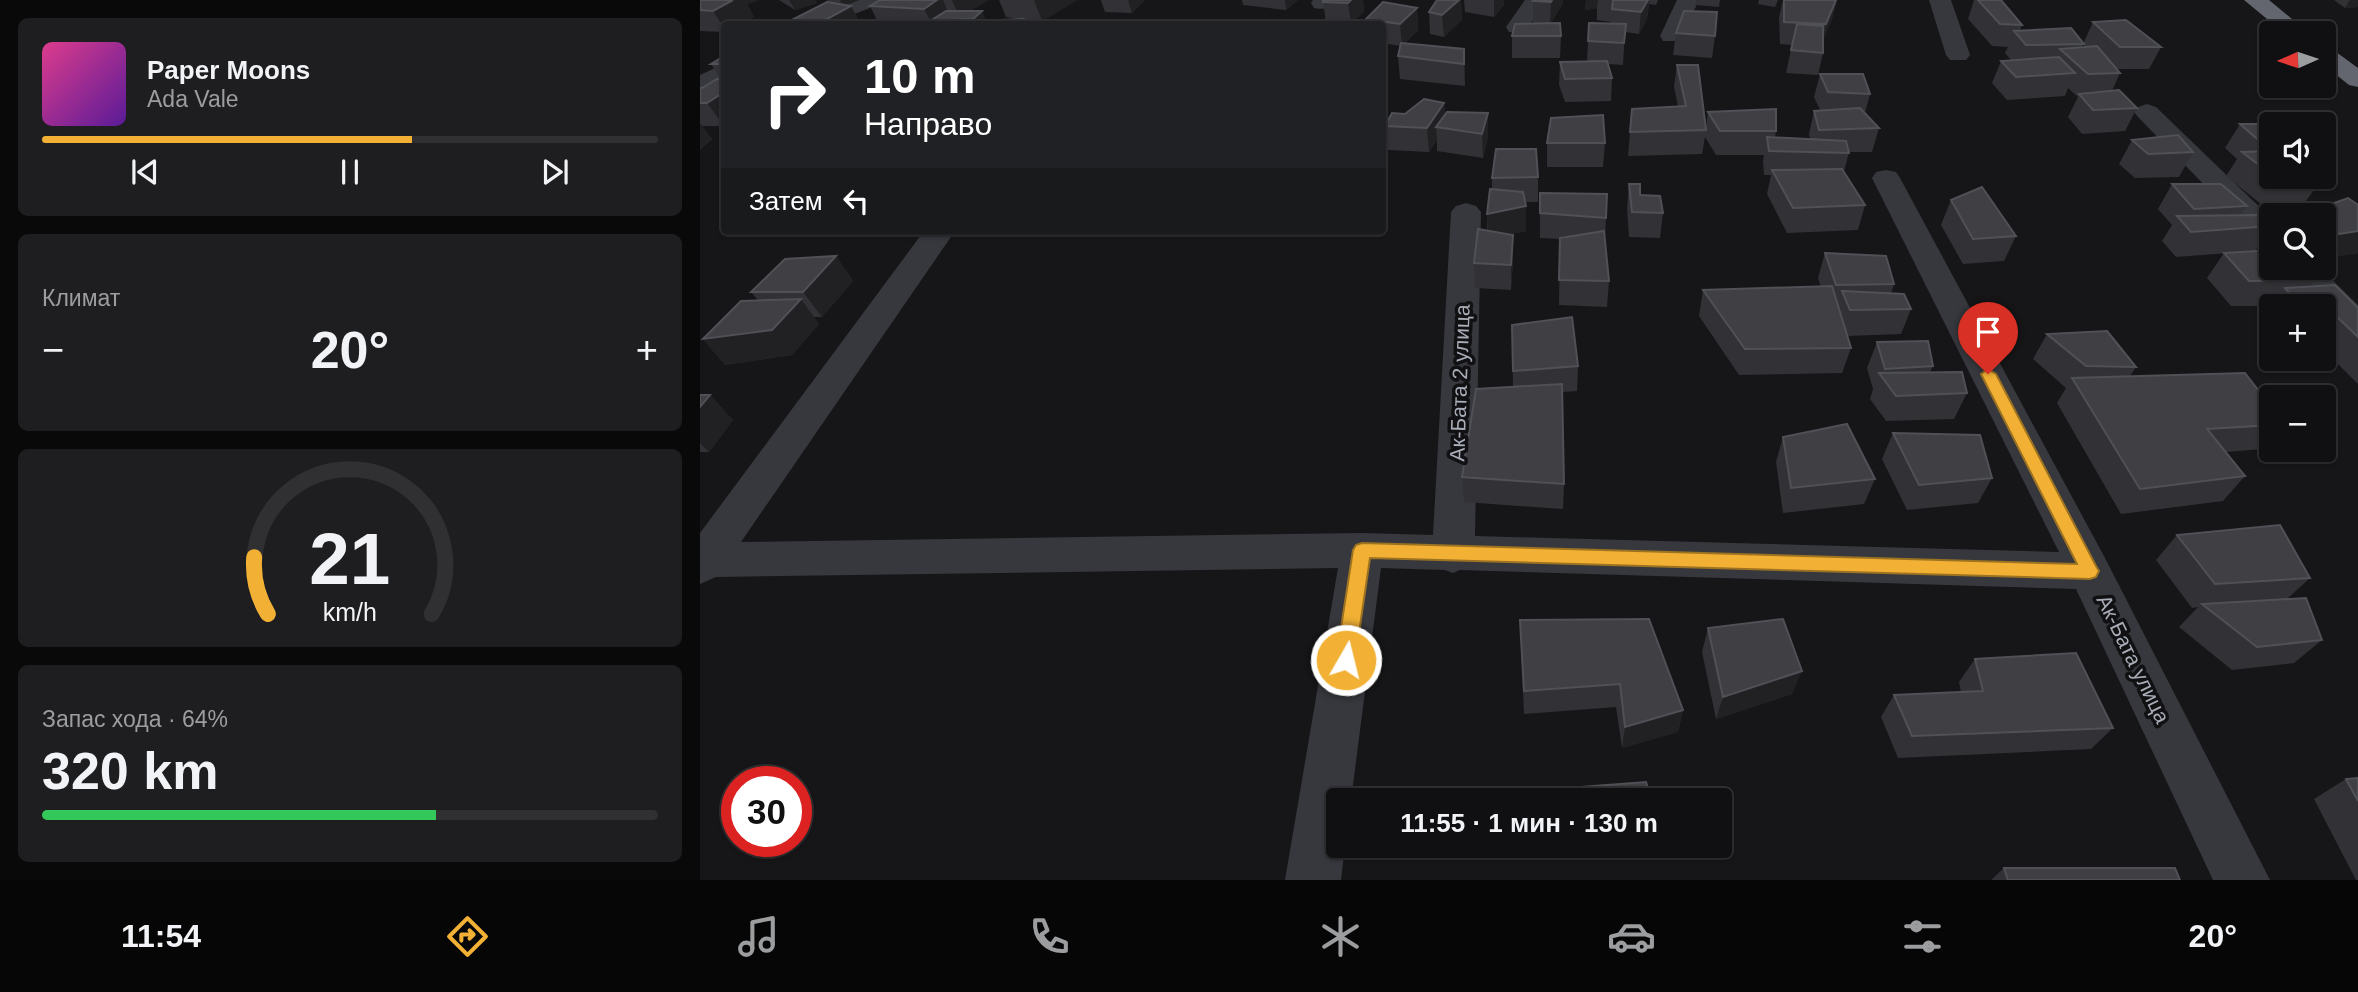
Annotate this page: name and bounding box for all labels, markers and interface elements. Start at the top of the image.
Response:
north arrow [2259,21,2336,98]
map controls [2259,21,2336,462]
icon: right [749,49,840,140]
text: 10 m [864,49,976,103]
text: Paper Moons [147,55,310,85]
text: Ada Vale [147,86,239,112]
text: Направо [864,106,992,142]
button: sound [2259,112,2336,189]
icon: previous [126,153,164,191]
icon: pause [331,153,369,191]
icon: next [536,153,574,191]
icon: left [837,182,875,220]
text: Затем [749,186,823,216]
button: search [2259,203,2336,280]
text: Климат [42,285,120,311]
button: + [2259,294,2336,371]
pin [1958,302,2018,374]
street label: Ак-Бата 2 улица [1445,304,1474,462]
icon: arrive [1969,313,2007,351]
text: 20° [311,321,389,379]
text: − [42,329,64,371]
text: + [636,329,658,371]
button: − [2259,385,2336,462]
text: 21 [310,518,390,599]
street label: Ак-Бата улица [2092,591,2175,727]
text: km/h [323,598,377,626]
position arrow [1309,623,1383,697]
text: Запас хода · 64% [42,706,228,732]
text: 320 km [42,742,218,800]
speed limit sign: 30 [721,766,812,857]
text: 11:55 · 1 мин · 130 m [1400,808,1658,838]
icon: directions [443,912,492,961]
icon: music [734,912,783,961]
icon: phone [1025,912,1074,961]
icon: climate [1316,912,1365,961]
icon: car [1607,912,1656,961]
icon: filters [1898,912,1947,961]
text: 11:54 [121,918,201,954]
text: 20° [2189,918,2237,954]

